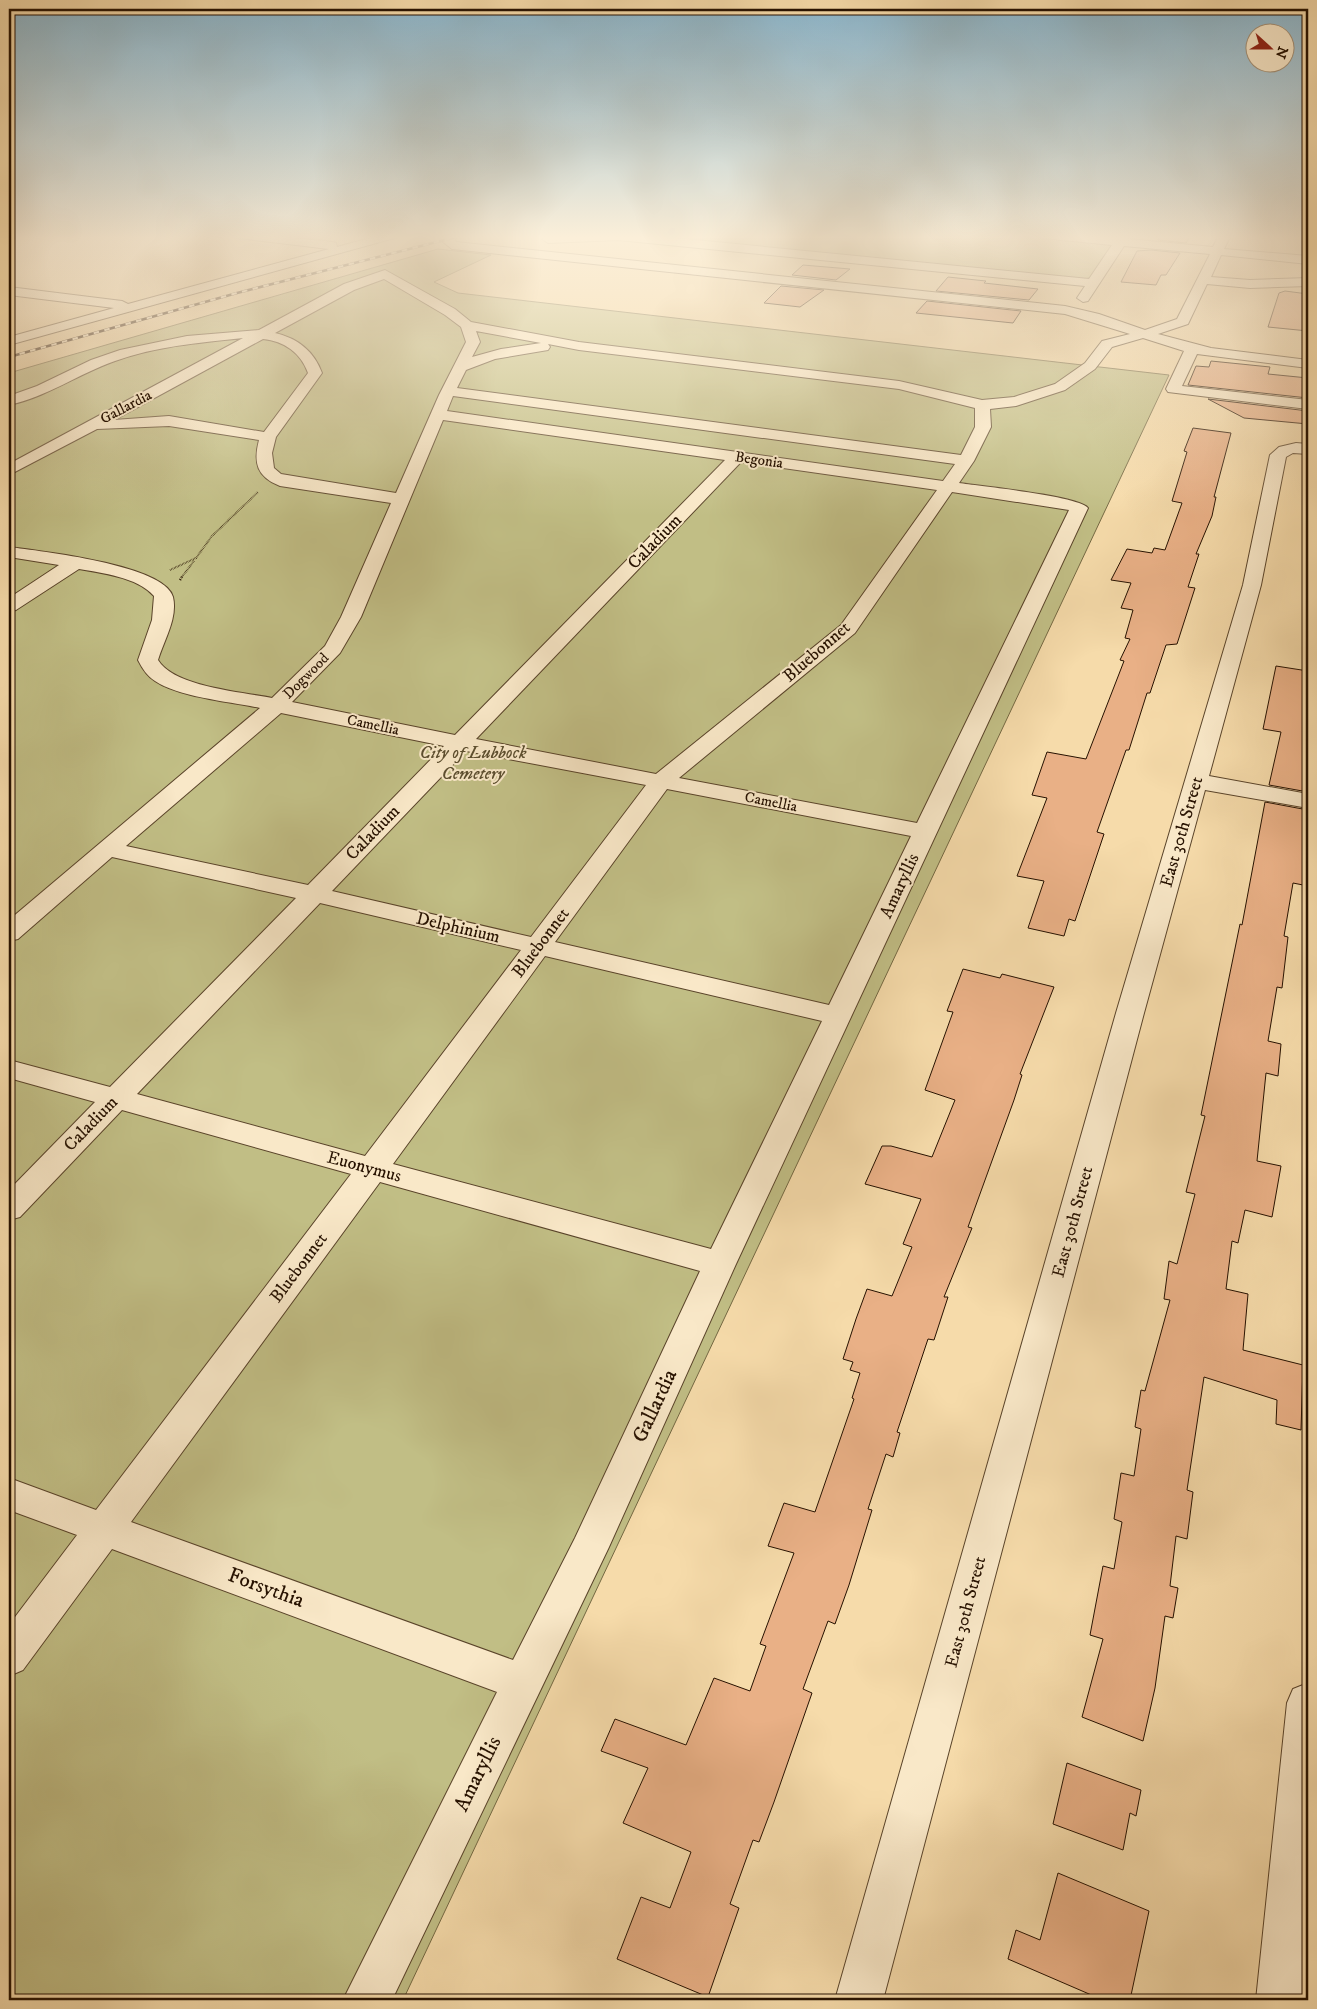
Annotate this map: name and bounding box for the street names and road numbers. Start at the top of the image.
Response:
street label: Gallardia [97,385,156,428]
street label: Begonia [734,447,785,473]
street label: Caladium [623,510,687,574]
street label: Bluebonnet [779,617,855,687]
street label: Dogwood [279,649,333,703]
street label: Camellia [345,710,402,740]
street label: East 30th Street [1156,774,1208,890]
street label: Camellia [743,788,799,817]
street label: Caladium [341,801,405,865]
street label: Amaryllis [875,850,925,922]
street label: Bluebonnet [508,903,575,982]
street label: Delphinium [414,908,502,948]
street label: Caladium [59,1092,123,1156]
street label: Euonymus [324,1147,404,1187]
street label: East 30th Street [1048,1164,1098,1280]
street label: Bluebonnet [266,1228,333,1307]
street label: Gallardia [627,1365,683,1447]
street label: East 30th Street [941,1554,991,1670]
street label: Forsythia [224,1562,308,1614]
street label: Amaryllis [449,1732,507,1816]

